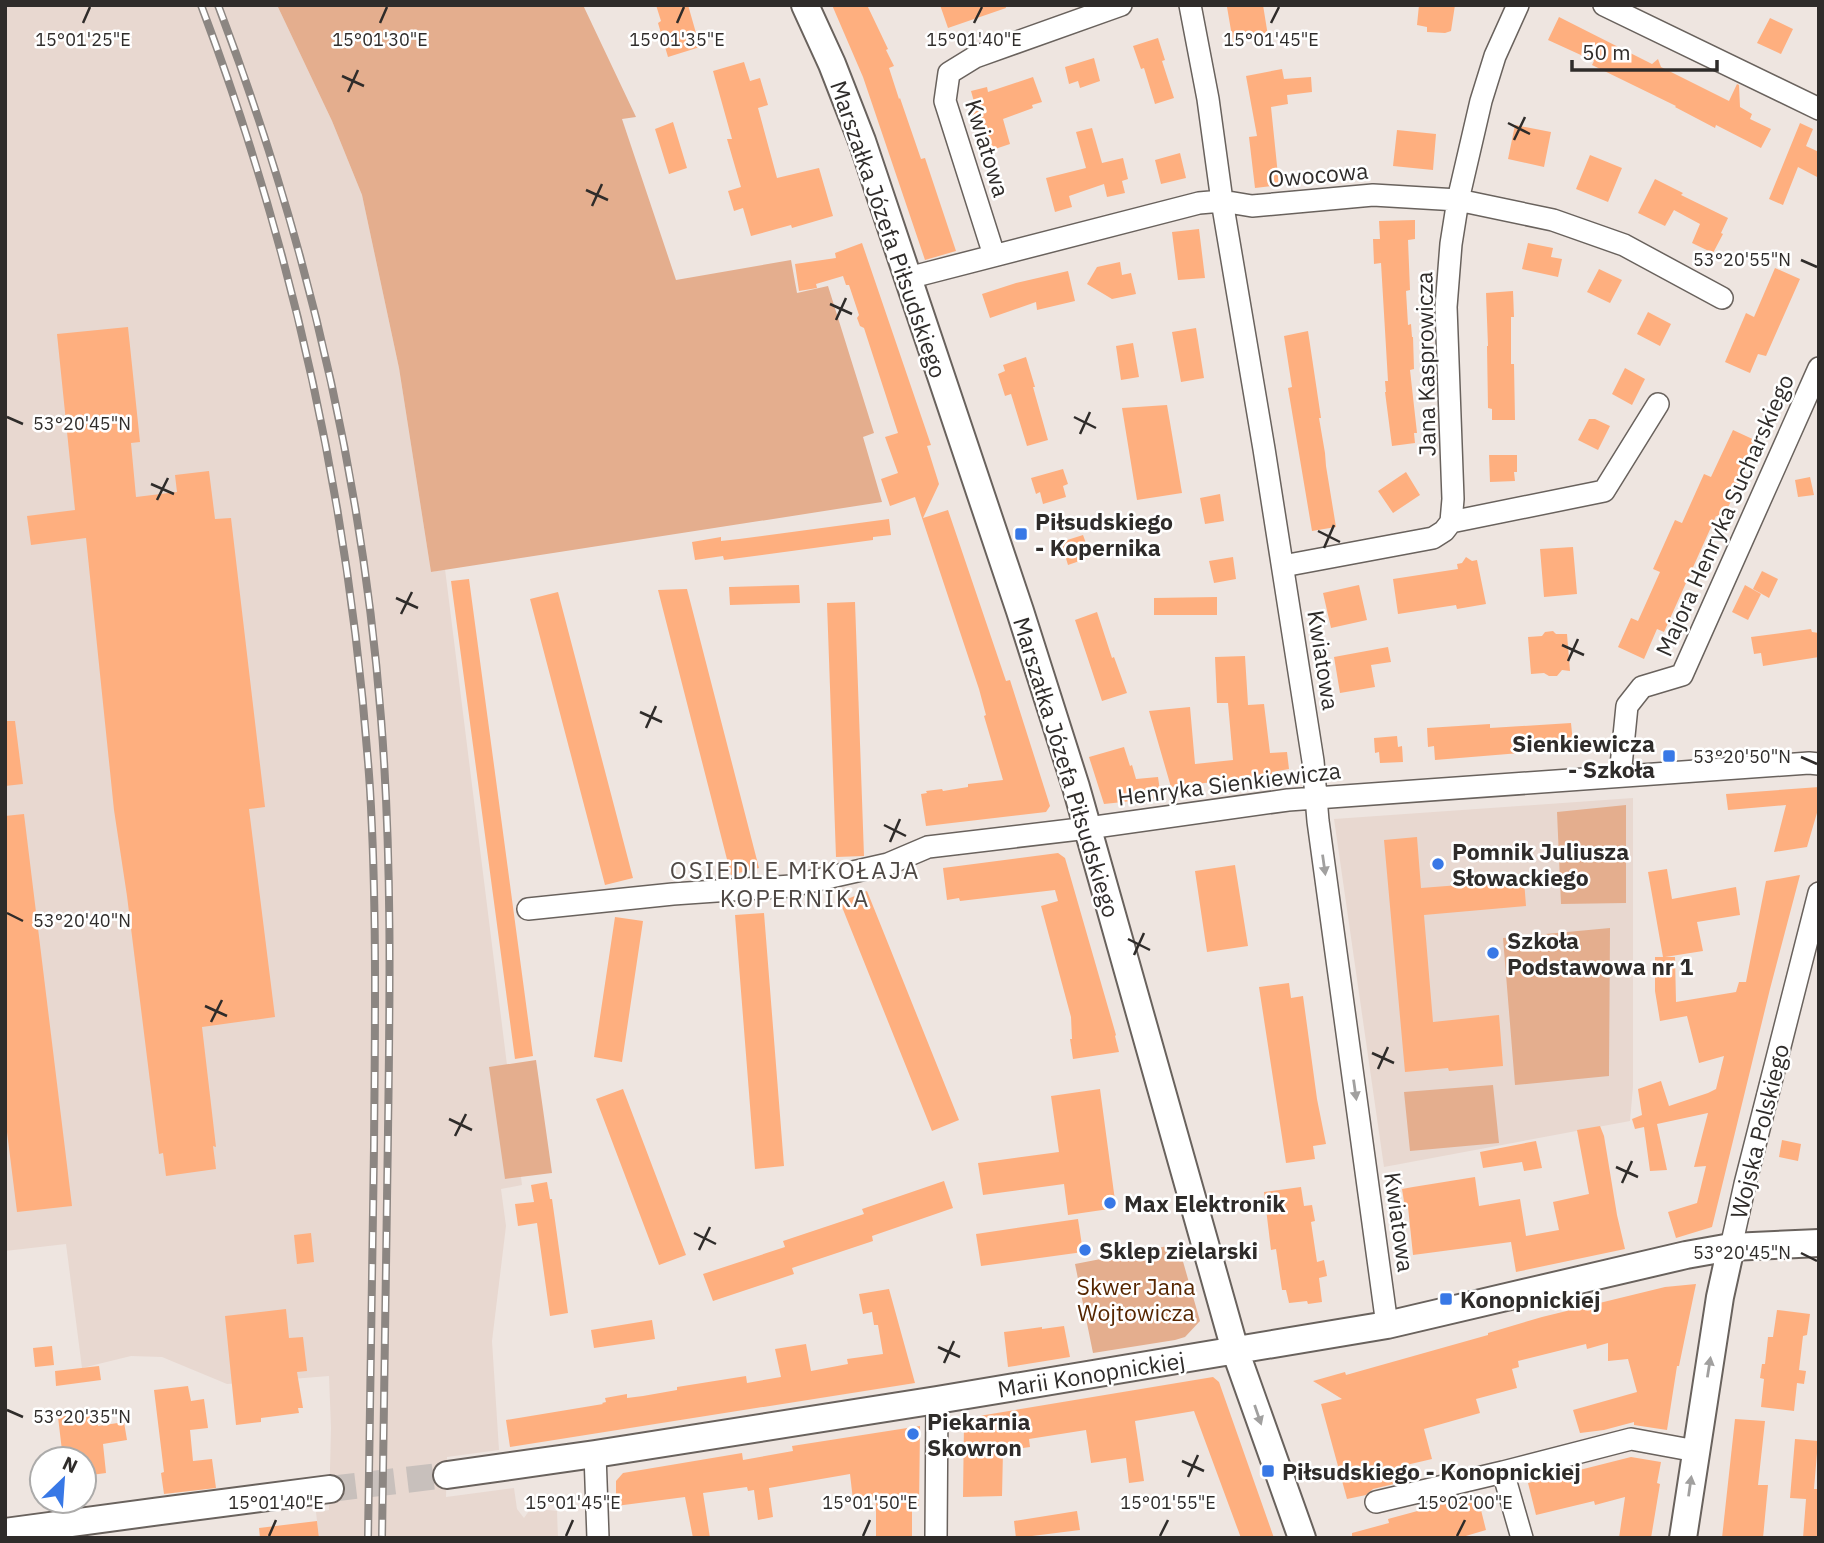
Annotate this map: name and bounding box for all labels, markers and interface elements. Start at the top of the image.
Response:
text: 15°01'25"E [35,28,131,51]
text: 15°01'30"E [332,28,428,51]
text: 15°01'35"E [629,28,725,51]
text: 15°01'40"E [926,28,1022,51]
text: 15°01'45"E [1223,28,1319,51]
scale bar [1572,28,1717,72]
text: 50 m [1582,38,1631,66]
street label: Marszałka Józefa Piłsudskiego [824,76,954,382]
street label: Kwiatowa [959,96,1017,200]
street label: Owocowa [1267,155,1369,193]
text: 53°20'55"N [1693,248,1791,271]
street label: Jana Kasprowicza [1408,271,1442,457]
street label: Majora Henryka Sucharskiego [1648,369,1800,661]
text: 53°20'45"N [33,412,131,435]
place label: Piłsudskiego - Kopernika [1035,506,1173,562]
marker: Piłsudskiego - Kopernika [1013,526,1029,542]
street label: Kwiatowa [1301,608,1347,712]
street label: Marszałka Józefa Piłsudskiego [1007,613,1127,921]
place label: Sienkiewicza - Szkoła [1512,728,1655,784]
text: 53°20'50"N [1693,745,1791,768]
marker: Sienkiewicza - Szkoła [1661,748,1677,764]
street label: Henryka Sienkiewicza [1116,754,1342,812]
place label: Pomnik Juliusza Słowackiego [1452,836,1629,892]
district label: OSIEDLE MIKOŁAJA KOPERNIKA [670,854,920,914]
one-way arrow [1319,854,1330,876]
marker: Pomnik Juliusza Słowackiego [1430,856,1446,872]
text: 53°20'40"N [33,909,131,932]
place label: Szkoła Podstawowa nr 1 [1507,925,1694,981]
marker: Szkoła Podstawowa nr 1 [1485,945,1501,961]
street label: Wojska Polskiego [1723,1041,1795,1221]
one-way arrow [1350,1079,1361,1101]
street label: Kwiatowa [1378,1170,1422,1274]
place label: Max Elektronik [1124,1188,1286,1218]
marker: Max Elektronik [1102,1195,1118,1211]
place label: Sklep zielarski [1099,1235,1258,1265]
text: 53°20'45"N [1693,1241,1791,1264]
marker: Sklep zielarski [1077,1242,1093,1258]
park label: Skwer Jana Wojtowicza [1077,1271,1195,1327]
place label: Konopnickiej [1460,1284,1601,1314]
marker: Konopnickiej [1438,1291,1454,1307]
street label: Marii Konopnickiej [995,1344,1187,1404]
one-way arrow [1704,1356,1715,1378]
one-way arrow [1253,1404,1264,1425]
text: 53°20'35"N [33,1405,131,1428]
place label: Piekarnia Skowron [927,1406,1031,1462]
marker: Piekarnia Skowron [905,1426,921,1442]
north arrow [28,1445,98,1515]
text: N [59,1451,81,1478]
place label: Piłsudskiego - Konopnickiej [1282,1456,1581,1486]
marker: Piłsudskiego - Konopnickiej [1260,1463,1276,1479]
one-way arrow [1685,1475,1696,1497]
text: 15°01'40"E [228,1491,324,1514]
text: 15°01'45"E [525,1491,621,1514]
text: 15°01'50"E [822,1491,918,1514]
text: 15°01'55"E [1120,1491,1216,1514]
text: 15°02'00"E [1417,1491,1513,1514]

